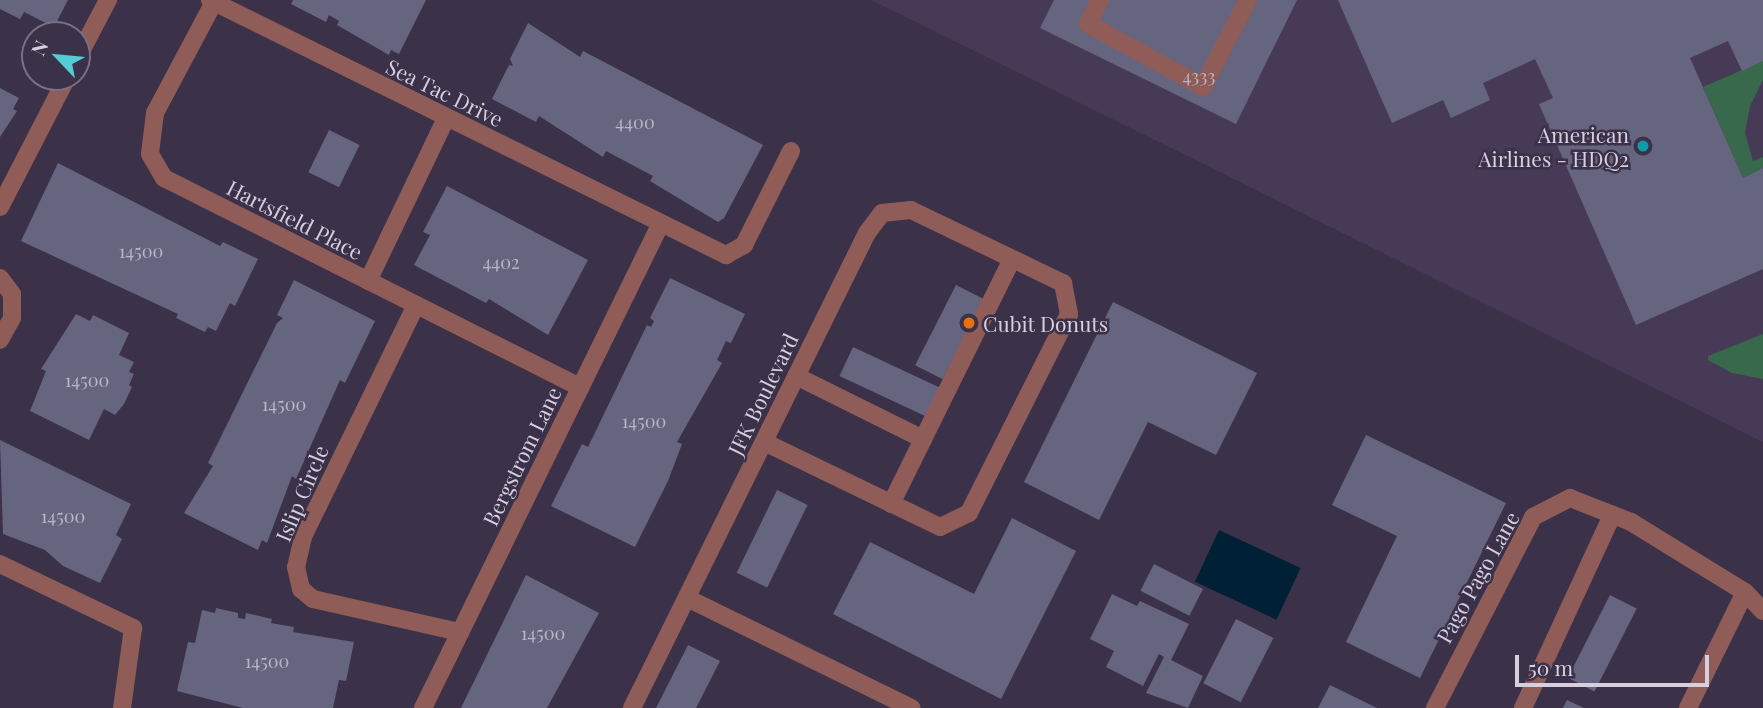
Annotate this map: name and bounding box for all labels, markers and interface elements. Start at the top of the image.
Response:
north arrow [21,21,91,91]
text: N [24,36,54,60]
street label: Sea Tac Drive [382,53,508,131]
house number: 4333 [1183,65,1215,87]
house number: 4400 [615,111,655,133]
place label: American Airlines - HDQ2 [1478,121,1629,171]
marker: American Airlines - HDQ2 [1635,138,1651,154]
street label: Hartsfield Place [223,174,367,264]
house number: 14500 [119,240,163,262]
house number: 4402 [482,251,520,273]
place label: Cubit Donuts [983,310,1109,336]
marker: Cubit Donuts [961,315,977,331]
street label: JFK Boulevard [722,329,802,459]
house number: 14500 [65,369,109,391]
street label: Bergstrom Lane [477,383,565,529]
house number: 14500 [262,393,306,415]
house number: 14500 [622,410,666,432]
street label: Islip Circle [269,441,333,545]
house number: 14500 [41,505,85,527]
street label: Pago Pago Lane [1430,507,1524,647]
house number: 14500 [521,622,565,644]
scale bar [1518,642,1712,686]
house number: 14500 [245,650,289,672]
text: 50 m [1528,653,1573,681]

